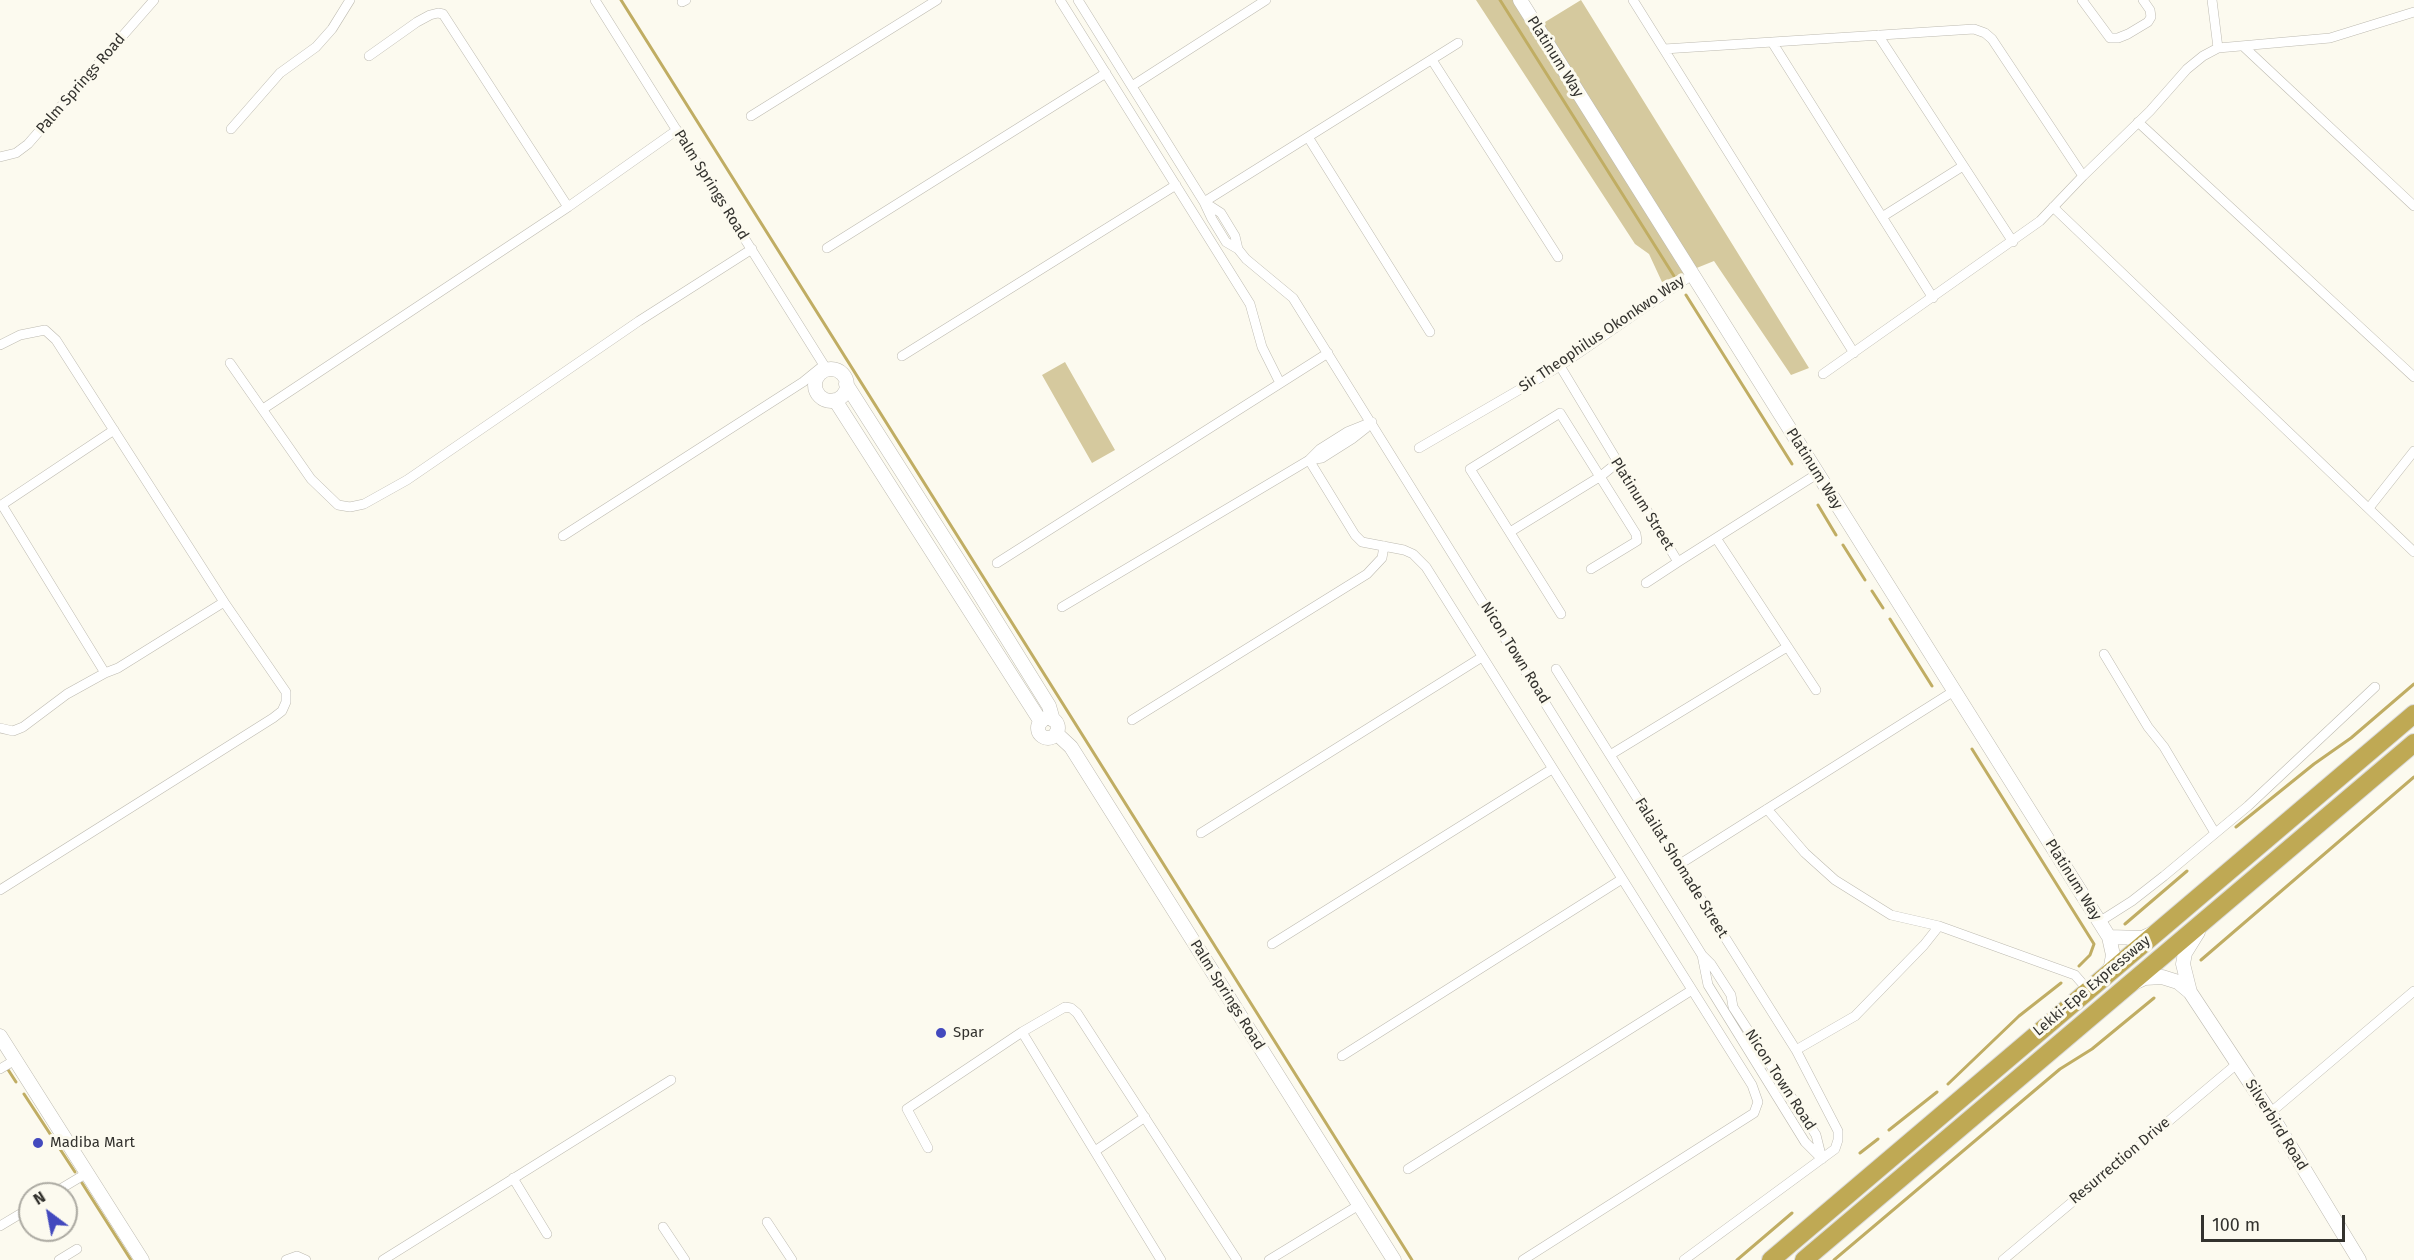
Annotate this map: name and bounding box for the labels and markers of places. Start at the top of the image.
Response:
place label: Spar [953,1024,984,1042]
marker: Spar [934,1026,948,1040]
place label: Madiba Mart [50,1134,135,1152]
marker: Madiba Mart [31,1136,45,1150]

